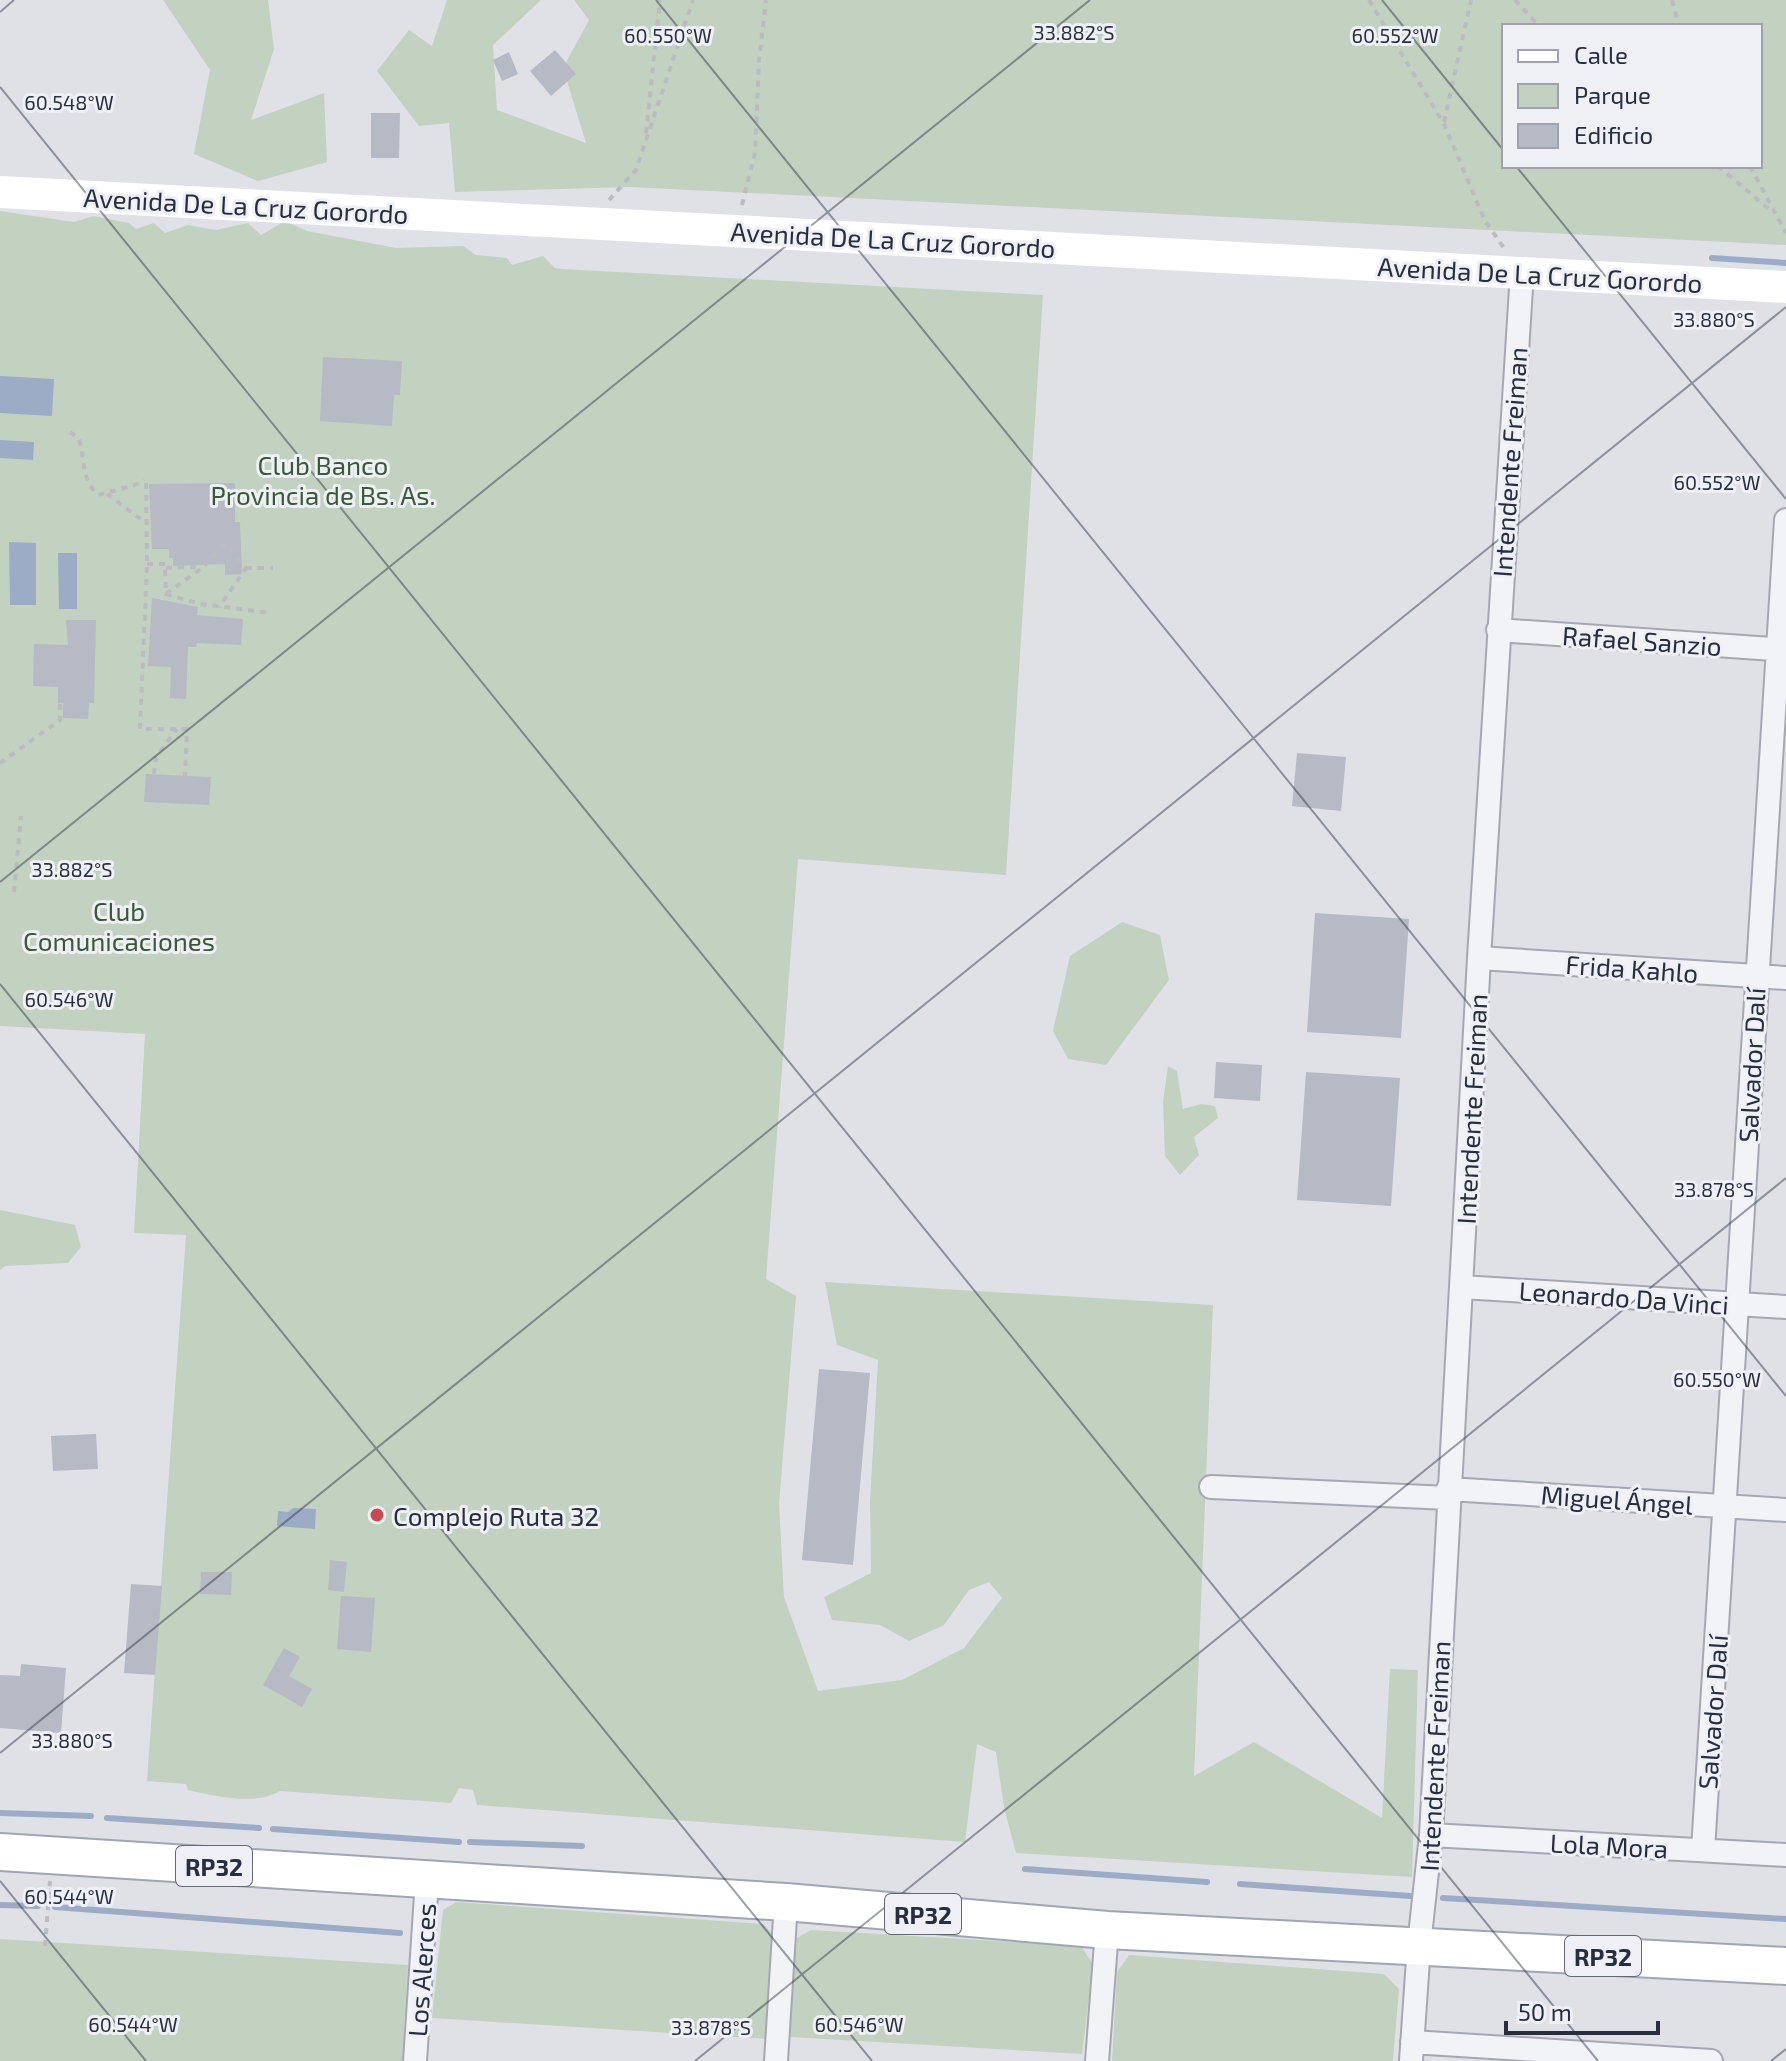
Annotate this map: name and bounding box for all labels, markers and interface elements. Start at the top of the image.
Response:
text: 33.882°S [1034,20,1114,44]
text: 60.550°W [624,23,712,47]
text: 60.552°W [1352,23,1439,47]
legend [1502,24,1762,168]
text: Calle [1574,40,1628,69]
text: Parque [1574,80,1651,109]
text: 60.548°W [24,90,114,114]
text: Edificio [1574,120,1653,149]
street label: Avenida De La Cruz Gorordo [83,181,409,229]
street label: Avenida De La Cruz Gorordo [730,215,1056,263]
street label: Avenida De La Cruz Gorordo [1377,250,1703,298]
text: 33.880°S [1673,307,1755,331]
street label: Intendente Freiman [1485,346,1533,578]
park label: Club Banco Provincia de Bs. As. [210,449,436,510]
text: 60.552°W [1674,470,1761,494]
street label: Rafael Sanzio [1561,619,1723,661]
text: 33.882°S [32,857,112,881]
park label: Club Comunicaciones [23,895,215,956]
street label: Frida Kahlo [1565,948,1699,988]
street label: Salvador Dalí [1731,985,1771,1143]
text: 60.546°W [25,987,113,1011]
street label: Intendente Freiman [1449,993,1493,1225]
text: 33.878°S [1674,1177,1754,1201]
street label: Leonardo Da Vinci [1518,1274,1730,1320]
text: 60.550°W [1673,1367,1761,1391]
street label: Miguel Ángel [1540,1478,1694,1520]
place label: Complejo Ruta 32 [393,1500,599,1531]
marker: Complejo Ruta 32 [368,1506,386,1524]
street label: Salvador Dalí [1691,1632,1733,1790]
street label: Intendente Freiman [1412,1640,1456,1872]
text: 33.880°S [31,1728,113,1752]
street label: Lola Mora [1549,1826,1669,1864]
road number: RP32 [176,1846,252,1886]
text: 60.544°W [24,1884,114,1908]
road number: RP32 [885,1894,961,1934]
street label: Los Alerces [401,1902,441,2038]
road number: RP32 [1565,1936,1641,1976]
scale bar [1506,1985,1658,2035]
text: 50 m [1518,1997,1572,2026]
text: 60.544°W [88,2012,178,2036]
text: 60.546°W [815,2012,903,2036]
text: 33.878°S [671,2015,751,2039]

